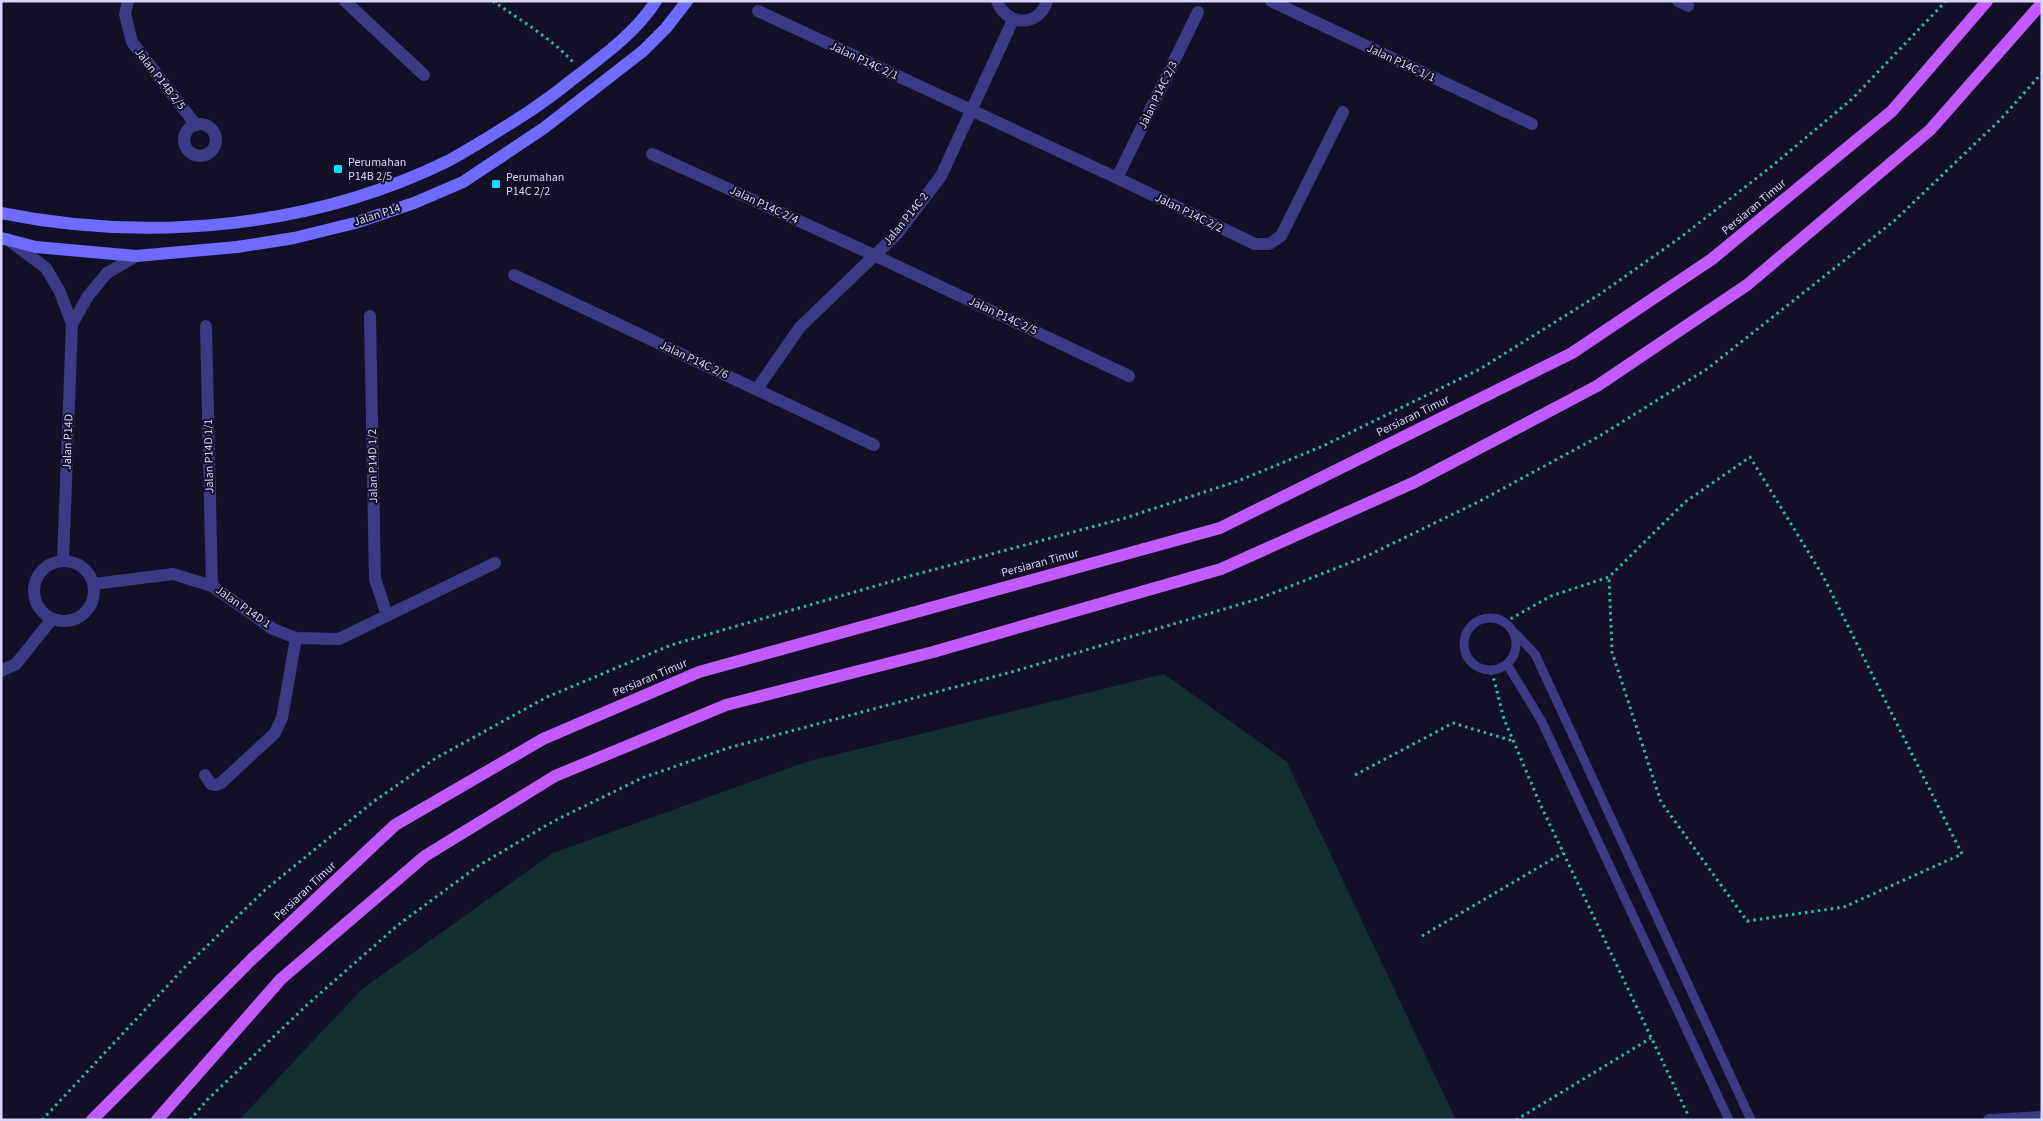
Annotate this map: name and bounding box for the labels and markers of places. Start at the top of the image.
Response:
place label: Perumahan P14B 2/5 [348,154,406,185]
marker: Perumahan P14B 2/5 [332,163,344,175]
place label: Perumahan P14C 2/2 [506,169,564,200]
marker: Perumahan P14C 2/2 [490,178,502,190]

